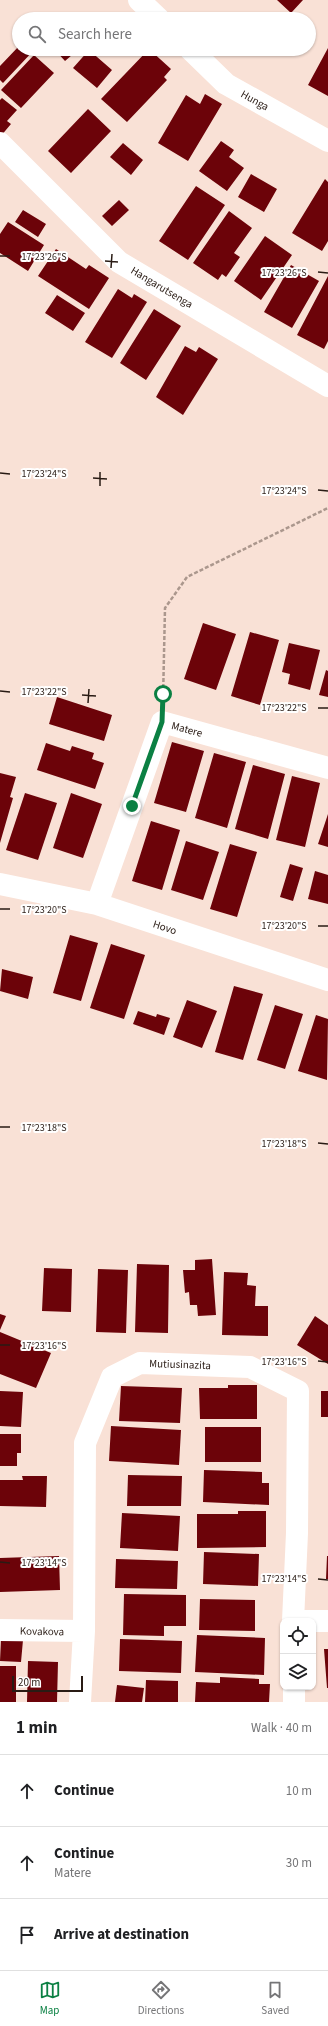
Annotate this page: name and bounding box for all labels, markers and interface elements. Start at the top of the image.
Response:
search box [12,12,316,56]
icon: search [26,23,48,45]
text: Search here [58,24,132,45]
street label: Hunga [238,87,272,114]
text: 17°23'26"S [21,250,67,264]
street label: Hangarutsenga [128,263,196,312]
text: 17°23'26"S [261,266,307,280]
text: 17°23'24"S [21,467,67,481]
text: 17°23'24"S [261,484,307,498]
text: 17°23'22"S [21,685,67,699]
route start [154,685,172,703]
text: 17°23'22"S [261,701,307,715]
street label: Matere [170,718,205,741]
route end [123,797,141,815]
text: 17°23'20"S [21,903,67,917]
street label: Hovo [151,917,179,938]
text: 17°23'20"S [261,919,307,933]
text: 17°23'18"S [21,1121,67,1135]
text: 17°23'18"S [261,1137,307,1151]
text: 17°23'16"S [21,1339,67,1353]
text: 17°23'16"S [261,1355,307,1369]
street label: Mutiusinazita [149,1356,211,1373]
text: 17°23'14"S [21,1556,67,1570]
text: 17°23'14"S [261,1572,307,1586]
map controls [280,1618,316,1690]
button: locate [280,1618,316,1654]
street label: Kovakova [20,1624,64,1639]
button: layers [280,1654,316,1690]
scale bar [12,1674,83,1693]
text: 20 m [18,1675,40,1690]
text: 1 min [16,1716,57,1740]
text: Walk · 40 m [251,1719,312,1737]
icon: ahead [16,1780,38,1802]
text: Continue [54,1780,114,1801]
text: 10 m [286,1782,312,1800]
text: Continue [54,1843,114,1864]
icon: ahead [16,1852,38,1874]
text: 30 m [286,1854,312,1872]
text: Matere [54,1864,91,1882]
icon: arrive [16,1924,38,1946]
text: Arrive at destination [54,1924,189,1945]
tab: Map [39,1979,61,2018]
tab: Directions [138,1979,184,2018]
tab: Saved [261,1979,289,2018]

